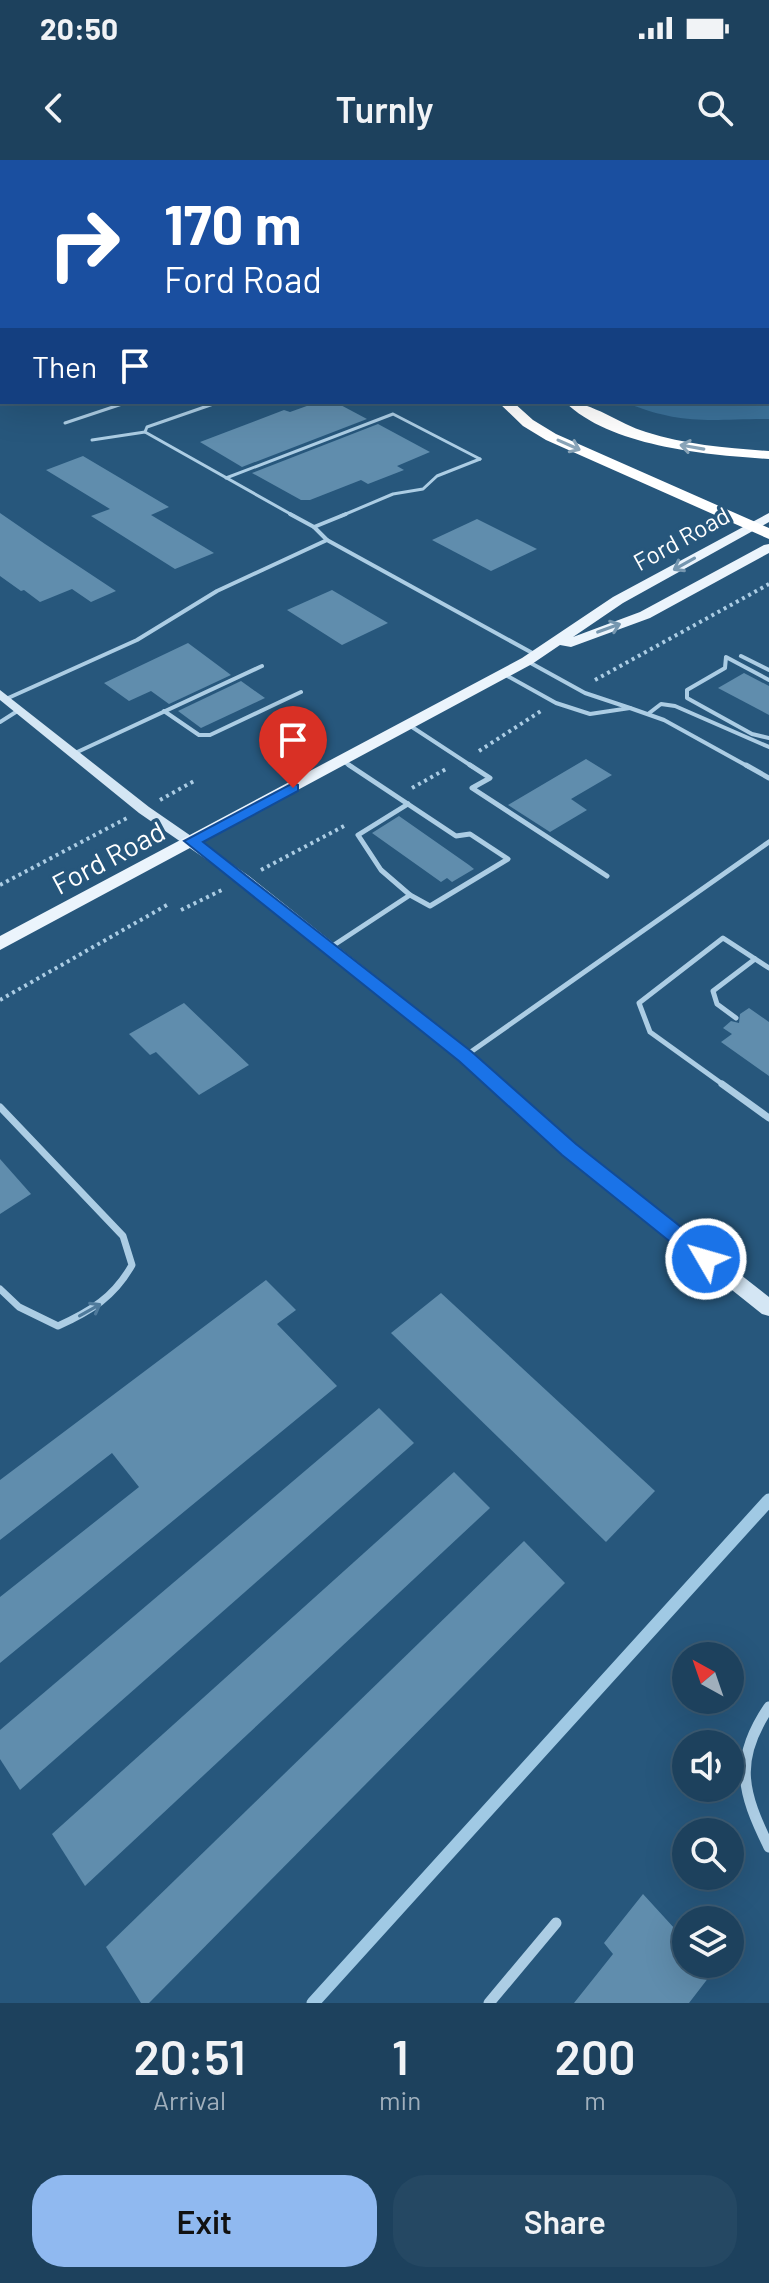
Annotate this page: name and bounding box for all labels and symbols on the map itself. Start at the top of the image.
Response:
one-way arrow [556,438,581,453]
one-way arrow [679,438,705,453]
street label: Ford Road [628,500,734,576]
one-way arrow [673,556,696,572]
one-way arrow [596,620,621,634]
pin [259,706,327,788]
street label: Ford Road [46,813,170,901]
position arrow [664,1217,748,1301]
one-way arrow [78,1302,101,1318]
north arrow [672,1642,744,1714]

